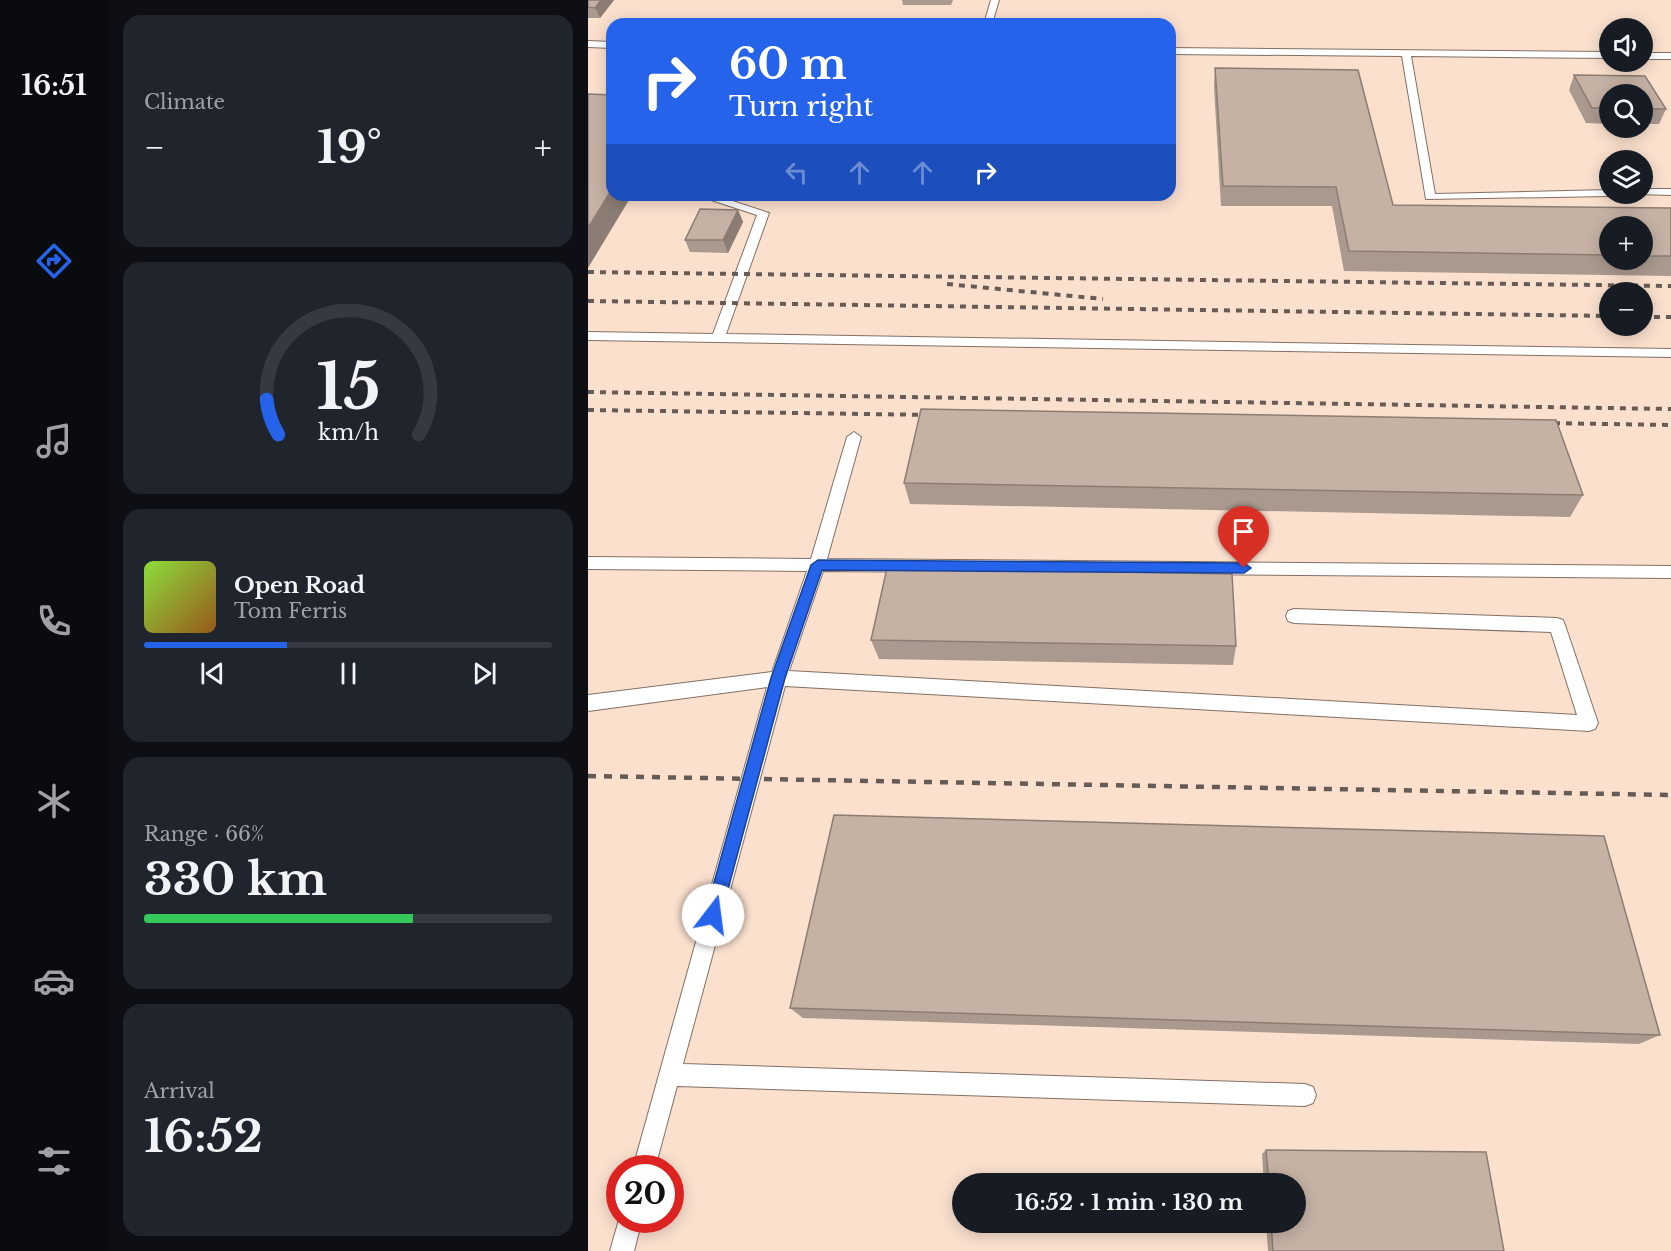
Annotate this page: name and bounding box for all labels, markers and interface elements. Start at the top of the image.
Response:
map controls [1599,18,1653,336]
button: sound [1599,18,1653,72]
text: 60 m [729,38,847,90]
icon: right [630,42,708,120]
text: 16:51 [21,69,87,102]
button: search [1599,84,1653,138]
text: Climate [144,90,225,114]
text: Turn right [729,90,873,123]
text: 19° [317,119,382,175]
text: − [144,127,165,168]
text: + [534,127,552,168]
button: layers [1599,150,1653,204]
icon: left [780,156,813,189]
icon: ahead [843,156,876,189]
icon: ahead [906,156,939,189]
icon: right [969,156,1002,189]
button: + [1599,216,1653,270]
icon: directions [33,240,75,282]
button: − [1599,282,1653,336]
text: 15 [316,348,380,426]
icon: music [33,420,75,462]
text: km/h [318,420,379,447]
pin [1218,506,1269,568]
icon: arrive [1227,515,1260,548]
text: Open Road [234,572,365,599]
text: Tom Ferris [234,599,347,623]
icon: phone [33,600,75,642]
icon: previous [196,657,229,690]
icon: pause [332,657,365,690]
icon: next [468,657,501,690]
icon: climate [33,780,75,822]
text: Range · 66% [144,822,264,846]
text: 330 km [144,851,327,907]
position arrow [681,883,745,947]
icon: car [33,960,75,1002]
text: Arrival [144,1079,215,1103]
text: 16:52 [144,1108,263,1164]
icon: filters [33,1140,75,1182]
speed limit sign: 20 [606,1155,684,1233]
text: 16:52 · 1 min · 130 m [1015,1189,1243,1216]

